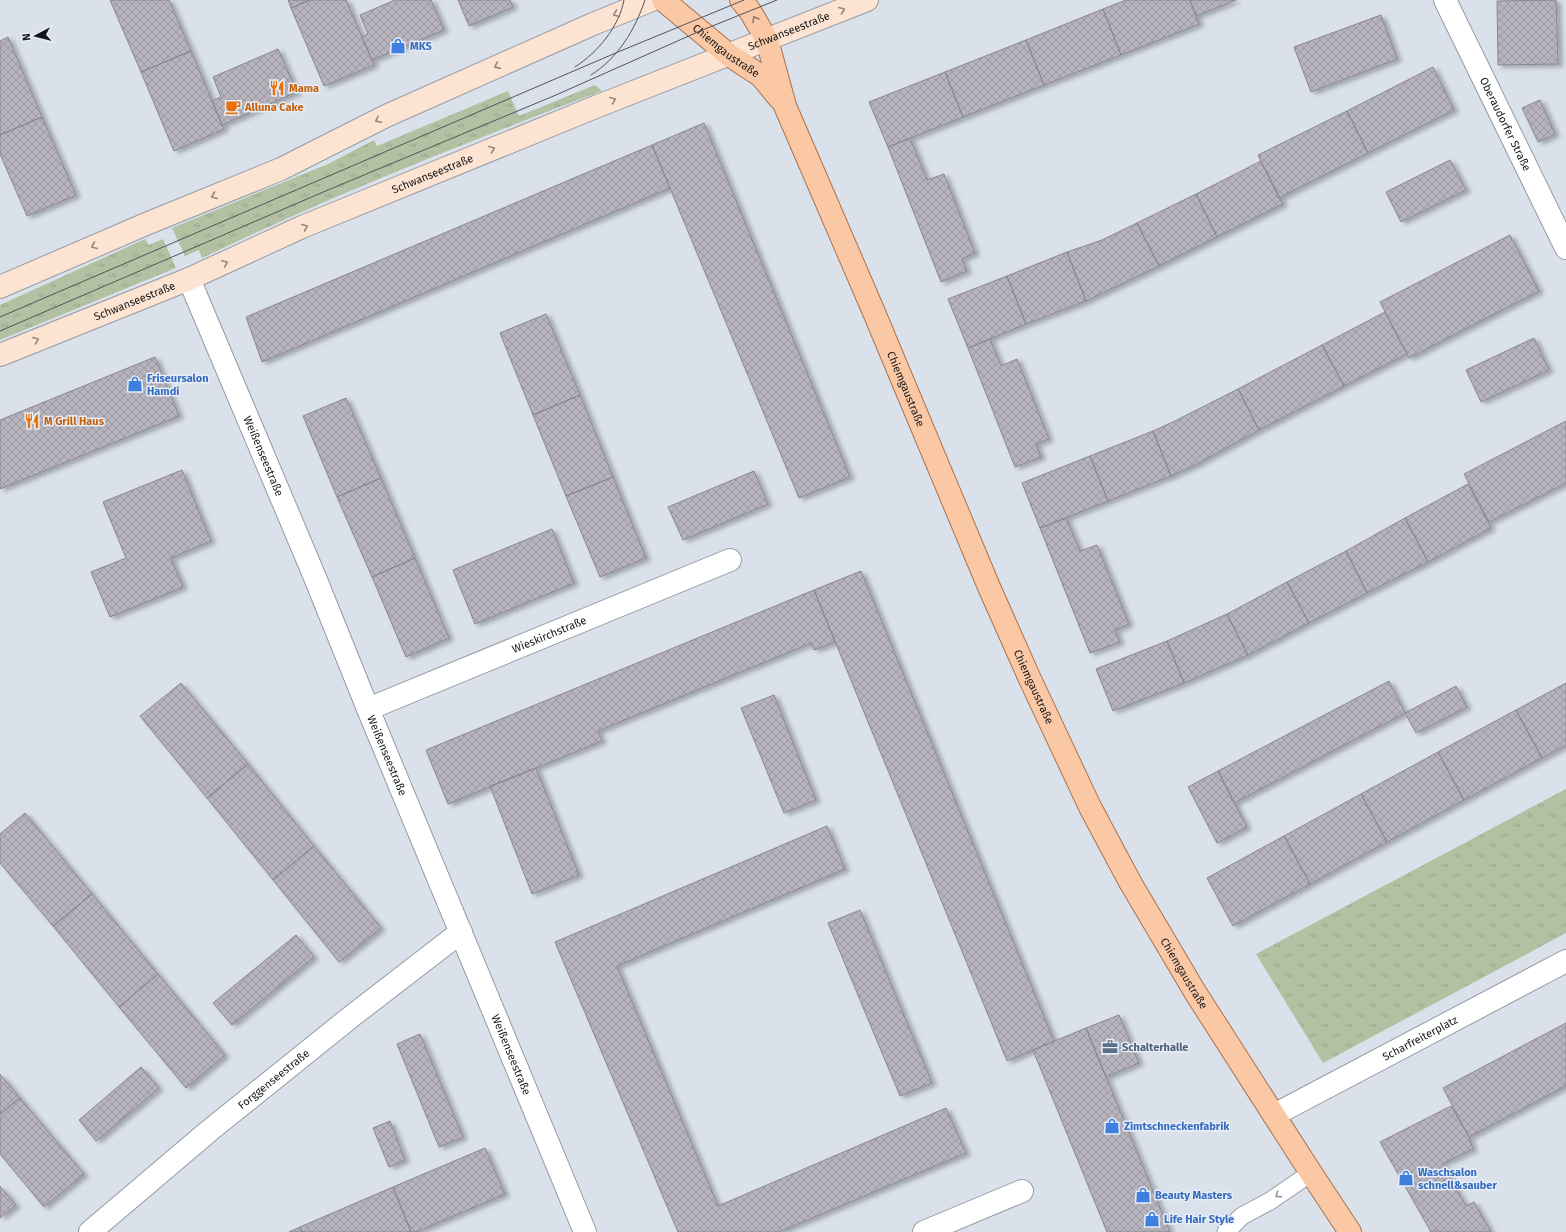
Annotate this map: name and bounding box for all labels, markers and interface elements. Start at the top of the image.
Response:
one-way arrow [839,7,846,15]
street label: Schwanseestraße [746,9,832,53]
one-way arrow [613,10,620,18]
north arrow [16,16,56,56]
one-way arrow [752,16,759,23]
street label: Chiemgaustraße [690,21,762,80]
text: N [20,33,33,42]
shop icon: MKS [389,37,407,55]
place label: MKS [410,40,432,53]
one-way arrow [494,62,501,70]
street label: Oberaudorfer Straße [1477,75,1533,173]
restaurant icon: Mama [268,79,286,97]
place label: Mama [289,82,319,95]
one-way arrow [609,97,616,105]
cafe icon: Alluna Cake [224,98,242,116]
place label: Alluna Cake [244,101,304,114]
one-way arrow [375,115,383,123]
one-way arrow [489,146,496,154]
street label: Schwanseestraße [390,152,475,197]
one-way arrow [211,191,219,199]
one-way arrow [301,223,308,231]
one-way arrow [91,241,99,249]
one-way arrow [221,260,228,268]
street label: Schwanseestraße [92,279,177,324]
one-way arrow [33,336,40,344]
street label: Chiemgaustraße [884,350,927,429]
place label: Friseursalon Hamdi [147,372,209,398]
shop icon: Friseursalon Hamdi [126,375,144,393]
restaurant icon: M Grill Haus [23,412,41,430]
street label: Weißenseestraße [241,414,286,498]
place label: M Grill Haus [44,415,105,428]
street label: Wieskirchstraße [510,614,589,656]
street label: Chiemgaustraße [1011,648,1056,726]
street label: Weißenseestraße [364,713,409,798]
street label: Chiemgaustraße [1158,936,1210,1011]
street label: Weißenseestraße [489,1013,533,1097]
street label: Scharfreiterplatz [1380,1013,1460,1064]
office icon: Schalterhalle [1101,1038,1119,1056]
place label: Schalterhalle [1122,1041,1188,1054]
street label: Forggenseestraße [236,1047,312,1112]
shop icon: Zimtschneckenfabrik [1103,1117,1121,1135]
place label: Zimtschneckenfabrik [1124,1120,1230,1133]
place label: Waschsalon schnell&sauber [1418,1166,1497,1192]
shop icon: Waschsalon schnell&sauber [1397,1169,1415,1187]
shop icon: Beauty Masters [1134,1186,1152,1204]
place label: Beauty Masters [1155,1189,1233,1202]
one-way arrow [1275,1190,1282,1198]
shop icon: Life Hair Style [1143,1210,1161,1228]
place label: Life Hair Style [1164,1213,1234,1226]

